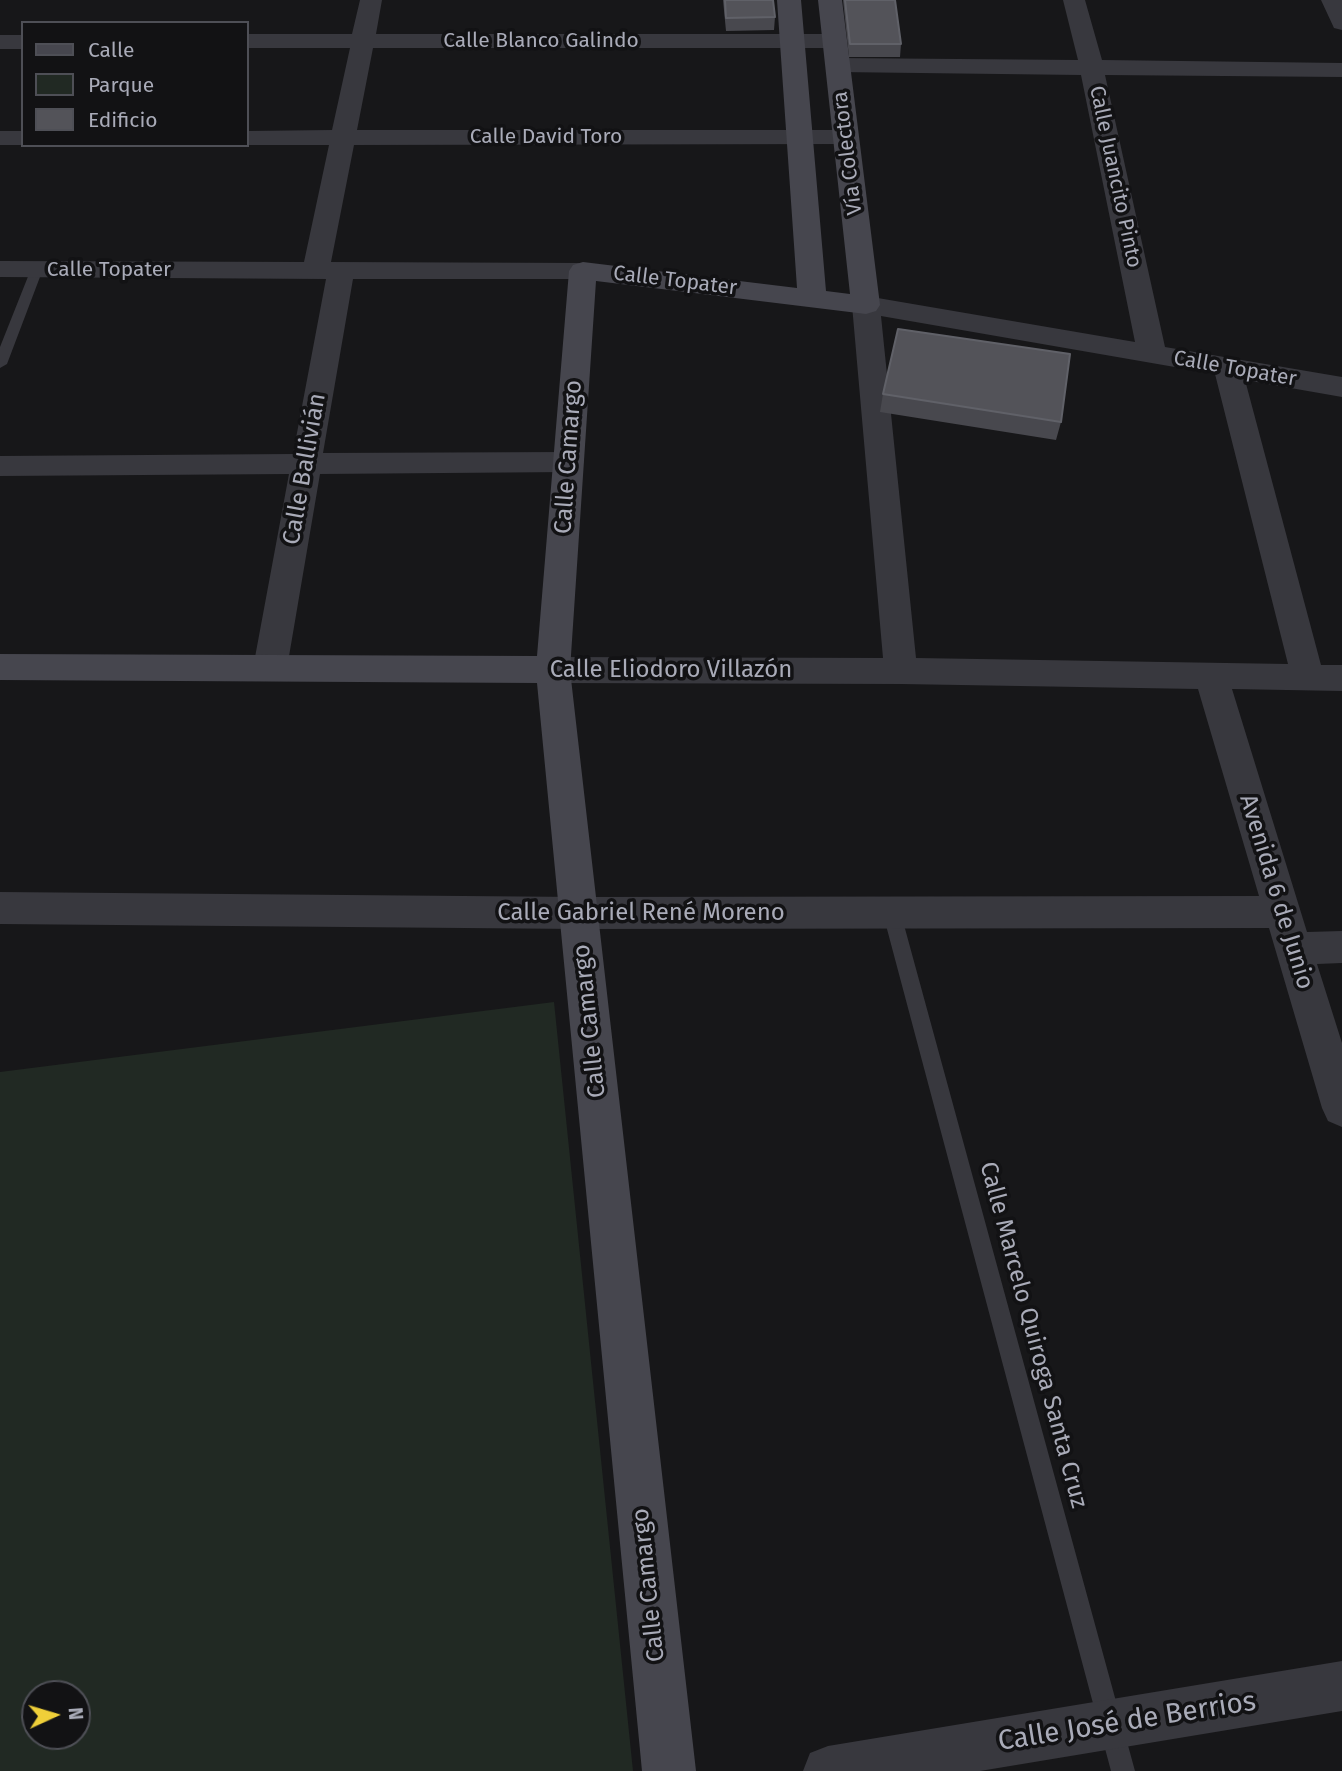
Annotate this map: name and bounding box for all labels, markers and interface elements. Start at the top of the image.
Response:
legend [21,21,248,147]
street label: Calle Blanco Galindo [443,28,639,54]
text: Calle [88,37,134,63]
text: Parque [88,72,154,98]
street label: Calle Juancito Pinto [1083,84,1147,270]
street label: Vía Colectora [828,90,868,216]
text: Edificio [88,107,158,133]
street label: Calle David Toro [470,124,622,150]
street label: Calle Topater [47,257,171,283]
street label: Calle Topater [612,261,738,301]
street label: Calle Topater [1172,346,1298,392]
street label: Calle Camargo [549,379,589,535]
street label: Calle Ballivián [278,391,332,547]
street label: Calle Eliodoro Villazón [550,656,792,684]
street label: Avenida 6 de Junio [1233,791,1319,993]
street label: Calle Gabriel René Moreno [497,899,785,927]
street label: Calle Camargo [568,943,612,1099]
street label: Calle Marcelo Quiroga Santa Cruz [973,1159,1093,1511]
street label: Calle Camargo [627,1507,671,1663]
north arrow [21,1680,91,1750]
street label: Calle José de Berrios [996,1685,1258,1759]
text: N [64,1707,87,1721]

